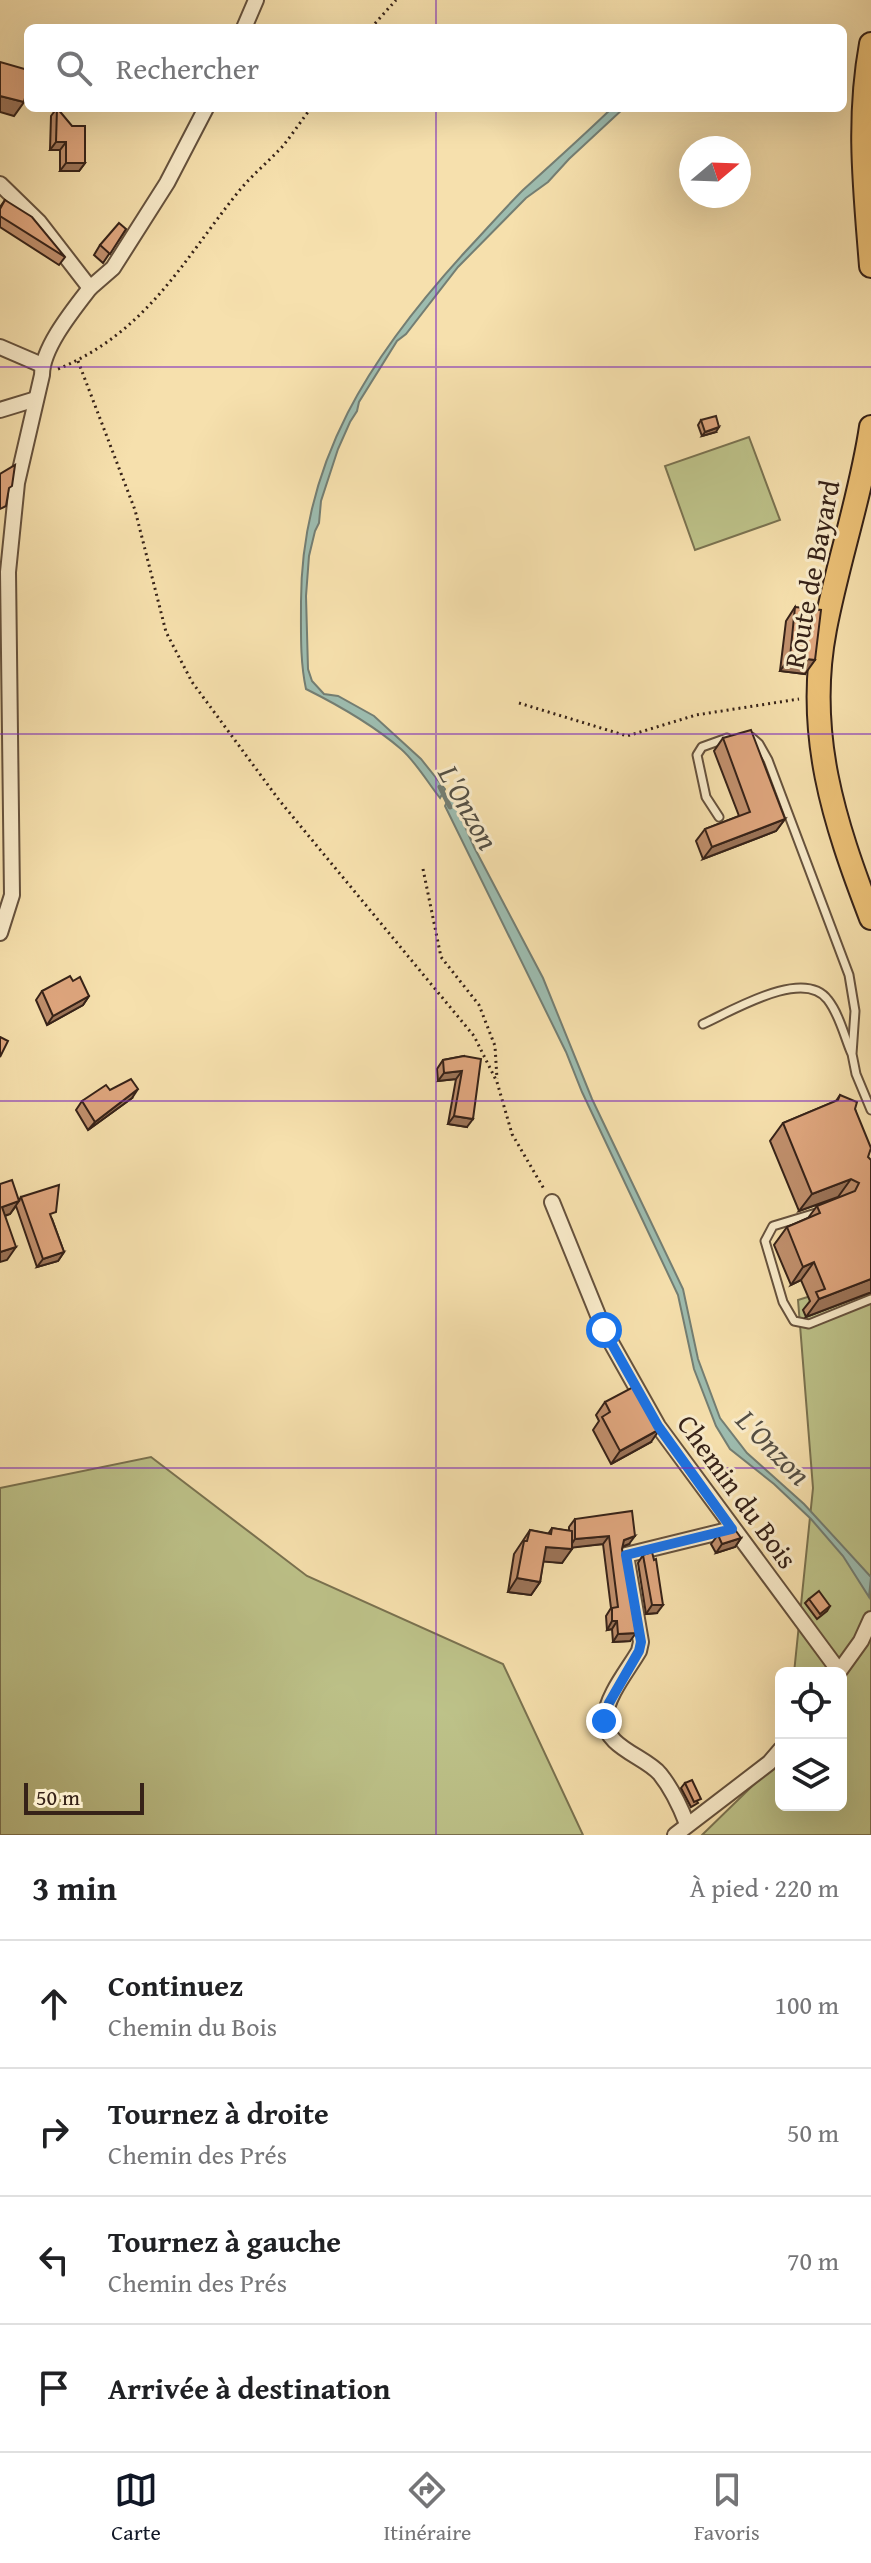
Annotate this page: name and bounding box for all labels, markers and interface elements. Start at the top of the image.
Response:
search box [24,24,847,112]
icon: search [52,46,96,90]
text: Rechercher [116,46,259,90]
north arrow [679,136,751,208]
street label: Route de Bayard [773,476,849,672]
water label: L'Onzon [427,756,510,858]
route start [586,1312,622,1348]
water label: L'Onzon [726,1398,822,1495]
street label: Chemin du Bois [668,1405,808,1577]
map controls [775,1667,847,1811]
button: locate [775,1667,847,1739]
route end [586,1703,622,1739]
button: layers [775,1739,847,1811]
scale bar [24,1779,144,1815]
text: 50 m [36,1781,80,1813]
text: 3 min [32,1863,117,1912]
text: À pied · 220 m [690,1868,839,1907]
text: Continuez [108,1963,243,2007]
icon: ahead [32,1982,76,2026]
text: 100 m [774,1985,839,2024]
text: Chemin du Bois [108,2007,277,2046]
text: Tournez à droite [108,2091,329,2135]
icon: right [32,2110,76,2154]
text: 50 m [787,2113,839,2152]
text: Chemin des Prés [108,2135,287,2174]
text: Tournez à gauche [108,2219,341,2263]
icon: left [32,2238,76,2282]
text: 70 m [787,2241,839,2280]
text: Chemin des Prés [108,2263,287,2302]
icon: arrive [32,2366,76,2410]
text: Arrivée à destination [108,2366,390,2410]
tab: Carte [111,2468,161,2548]
tab: Itinéraire [383,2468,471,2548]
tab: Favoris [694,2468,760,2548]

